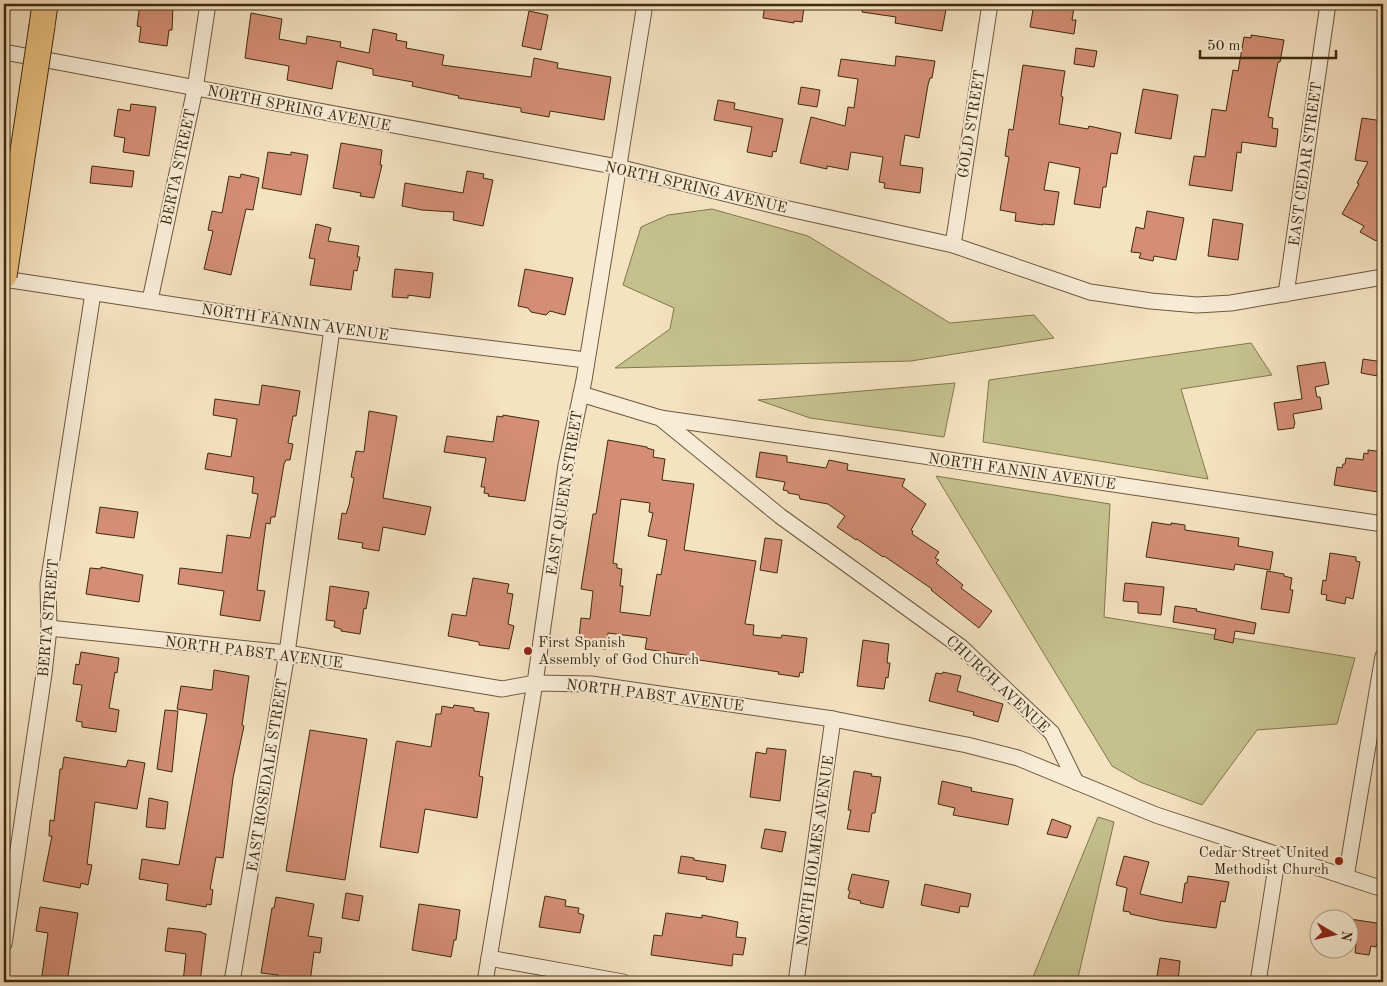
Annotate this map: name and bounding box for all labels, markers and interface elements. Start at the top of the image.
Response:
scale bar [1200,28,1336,60]
text: 50 m [1207,39,1241,54]
street label: GOLD STREET [957,69,988,179]
street label: EAST CEDAR STREET [1288,81,1325,247]
street label: NORTH SPRING AVENUE [206,84,392,135]
street label: BERTA STREET [160,108,199,227]
street label: NORTH SPRING AVENUE [603,160,788,217]
street label: NORTH FANNIN AVENUE [200,303,389,344]
street label: EAST QUEEN STREET [545,410,586,577]
street label: NORTH FANNIN AVENUE [927,452,1116,493]
street label: BERTA STREET [37,558,62,678]
street label: CHURCH AVENUE [943,634,1051,737]
street label: NORTH PABST AVENUE [164,635,344,672]
place label: First Spanish Assembly of God Church [538,636,699,668]
marker: First Spanish Assembly of God Church [522,645,534,657]
street label: EAST ROSEDALE STREET [246,677,291,873]
street label: NORTH PABST AVENUE [565,678,745,715]
street label: NORTH HOLMES AVENUE [796,755,837,948]
place label: Cedar Street United Methodist Church [1199,846,1329,878]
marker: Cedar Street United Methodist Church [1333,855,1345,867]
north arrow [1310,908,1360,958]
text: N [1338,929,1354,943]

